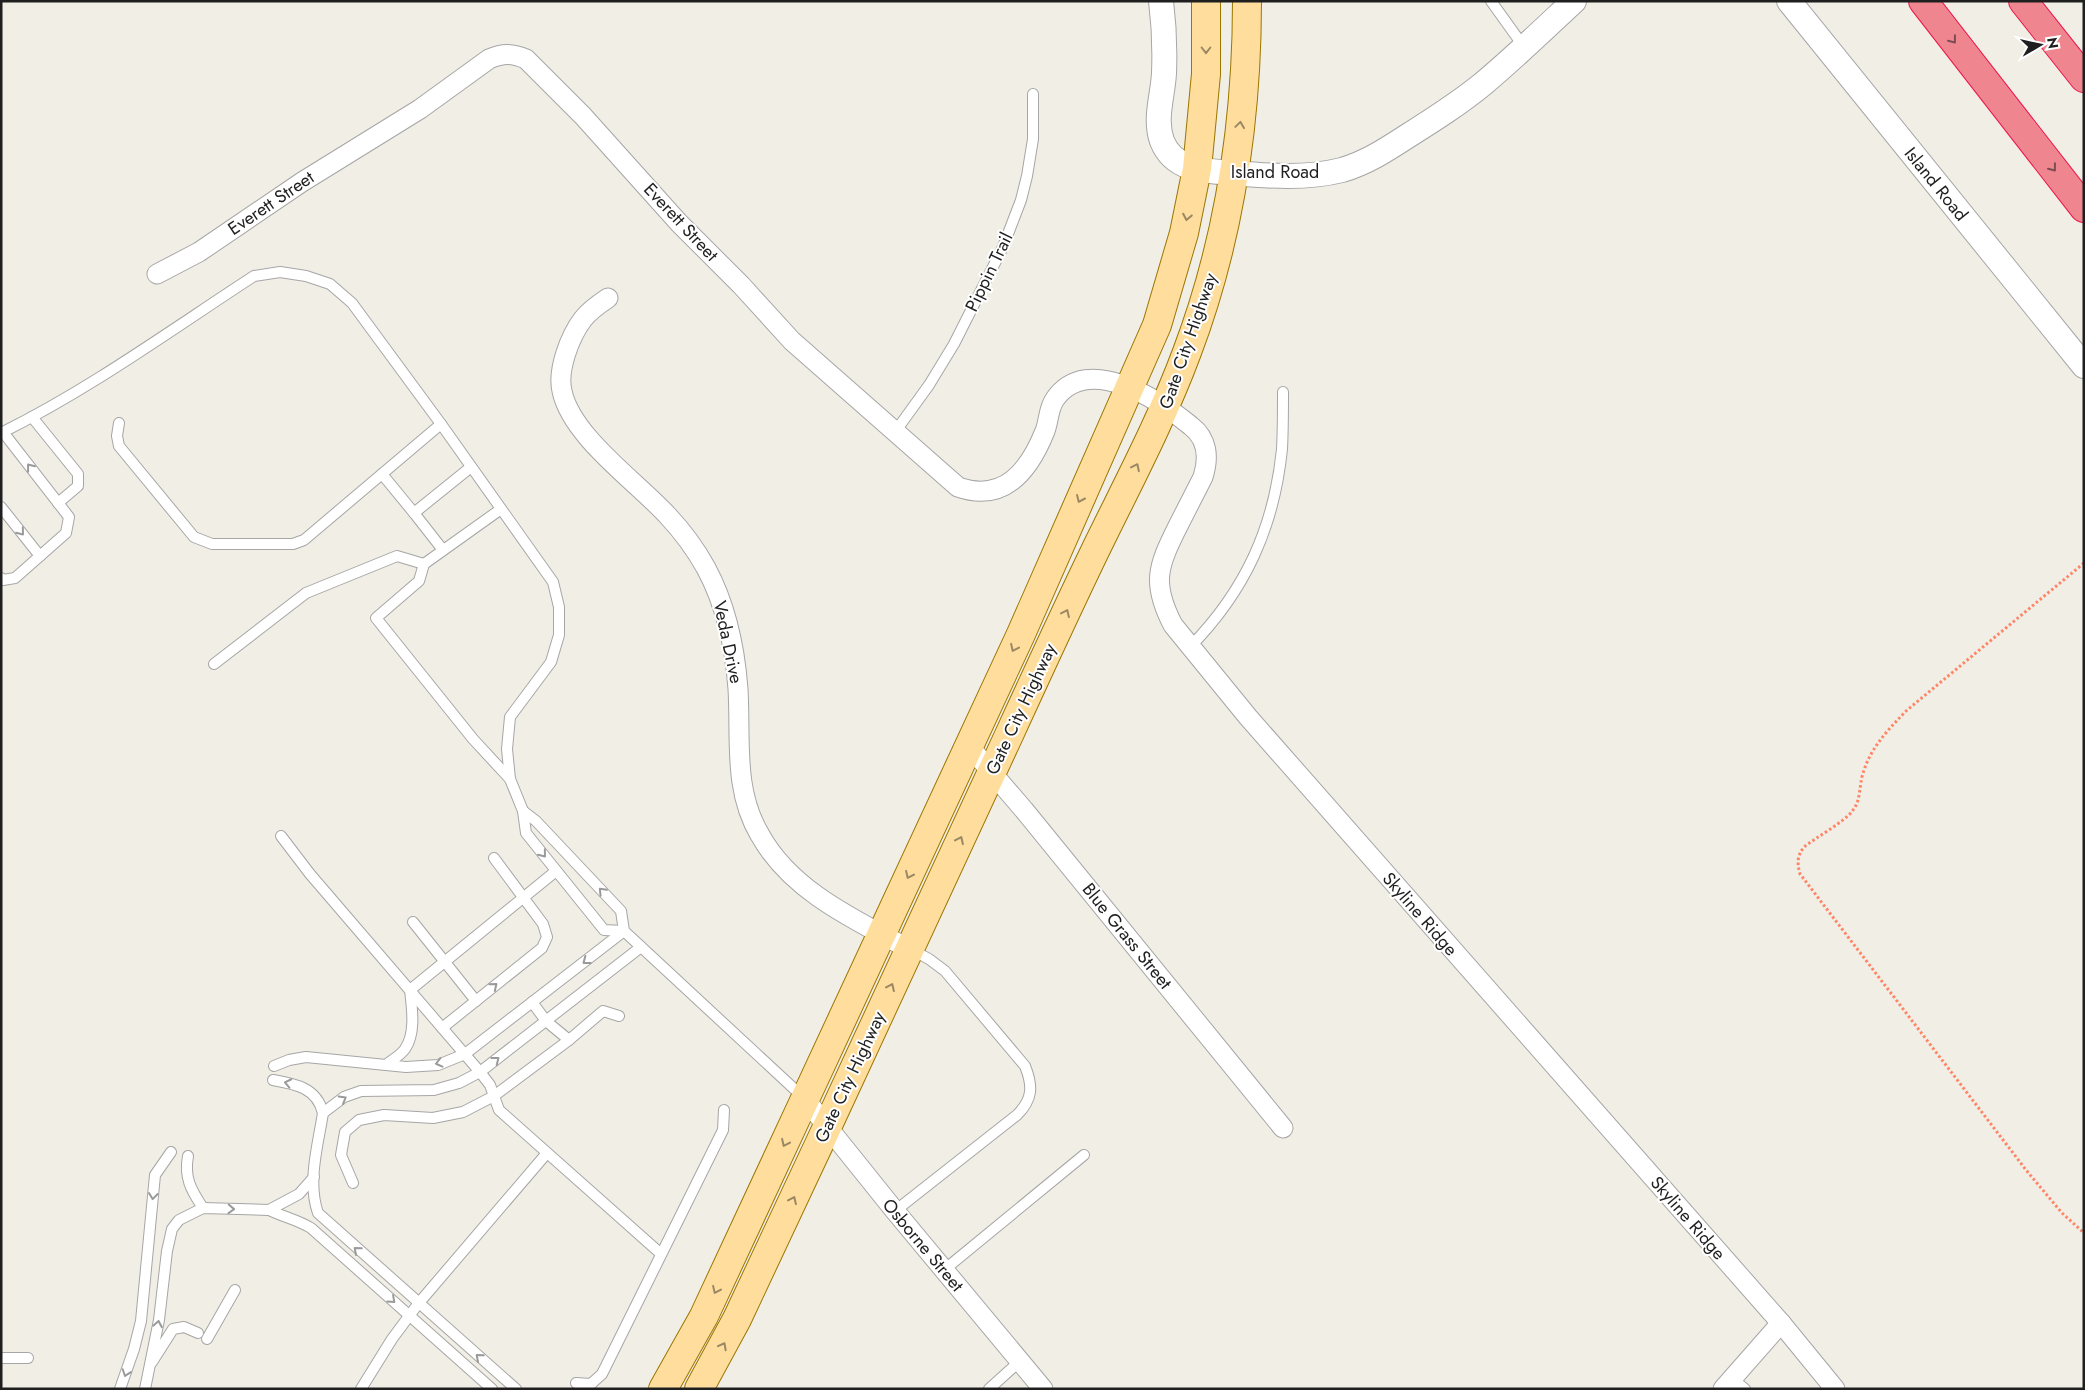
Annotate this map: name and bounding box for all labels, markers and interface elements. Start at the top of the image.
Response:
north arrow [2015,20,2065,70]
one-way arrow [1948,34,1956,43]
text: N [2042,36,2064,50]
one-way arrow [1201,46,1211,54]
one-way arrow [1234,121,1245,129]
street label: Island Road [1898,141,1974,227]
street label: Island Road [1231,159,1319,185]
one-way arrow [2047,162,2056,172]
street label: Everett Street [223,164,320,241]
street label: Everett Street [638,177,725,268]
one-way arrow [1183,213,1193,222]
street label: Pippin Trail [959,228,1019,316]
street label: Gate City Highway [1153,269,1223,412]
one-way arrow [1130,463,1140,472]
one-way arrow [27,464,36,473]
one-way arrow [1075,494,1086,503]
one-way arrow [15,526,24,535]
street label: Veda Drive [707,598,749,686]
one-way arrow [1059,609,1070,618]
street label: Gate City Highway [979,639,1063,779]
one-way arrow [1010,643,1021,652]
one-way arrow [954,836,964,845]
one-way arrow [537,848,545,857]
street label: Skyline Ridge [1376,866,1464,962]
one-way arrow [905,869,915,878]
street label: Blue Grass Street [1076,877,1178,995]
one-way arrow [599,887,608,896]
one-way arrow [582,955,591,964]
one-way arrow [885,983,896,992]
one-way arrow [488,984,497,992]
street label: Gate City Highway [808,1007,892,1147]
one-way arrow [434,1057,443,1068]
one-way arrow [490,1057,499,1065]
one-way arrow [284,1078,293,1089]
one-way arrow [338,1095,347,1105]
one-way arrow [780,1138,791,1147]
street label: Skyline Ridge [1644,1170,1732,1266]
one-way arrow [148,1192,159,1200]
street label: Osborne Street [876,1193,970,1298]
one-way arrow [787,1196,798,1205]
one-way arrow [227,1203,235,1214]
one-way arrow [354,1247,363,1255]
one-way arrow [711,1285,722,1294]
one-way arrow [386,1294,395,1303]
one-way arrow [153,1319,163,1328]
one-way arrow [717,1342,727,1351]
one-way arrow [476,1353,485,1362]
one-way arrow [121,1368,131,1377]

